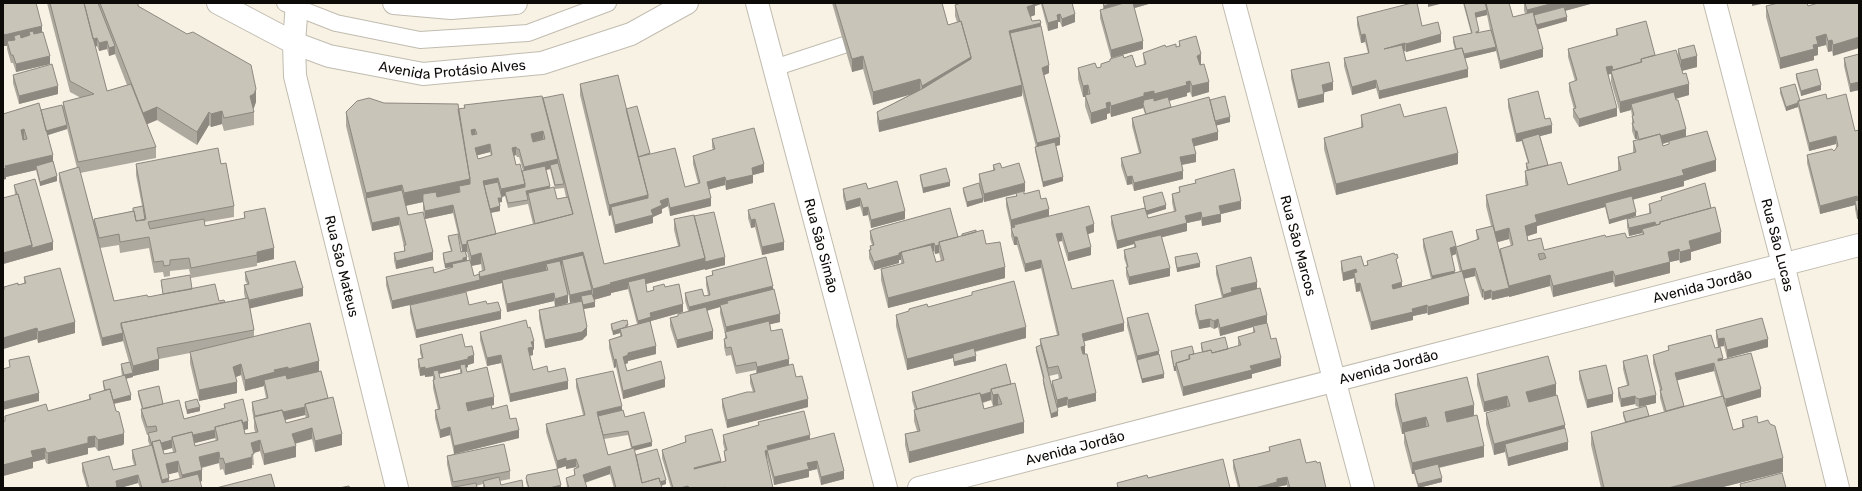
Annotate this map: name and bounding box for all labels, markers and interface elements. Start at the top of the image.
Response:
street label: Avenida Protásio Alves [377,57,526,83]
street label: Rua São Marcos [1276,193,1320,298]
street label: Rua São Simão [800,197,842,295]
street label: Rua São Lucas [1757,197,1797,293]
street label: Rua São Mateus [321,214,362,319]
street label: Avenida Jordão [1651,265,1754,307]
street label: Avenida Jordão [1337,346,1440,388]
street label: Avenida Jordão [1024,427,1126,469]

